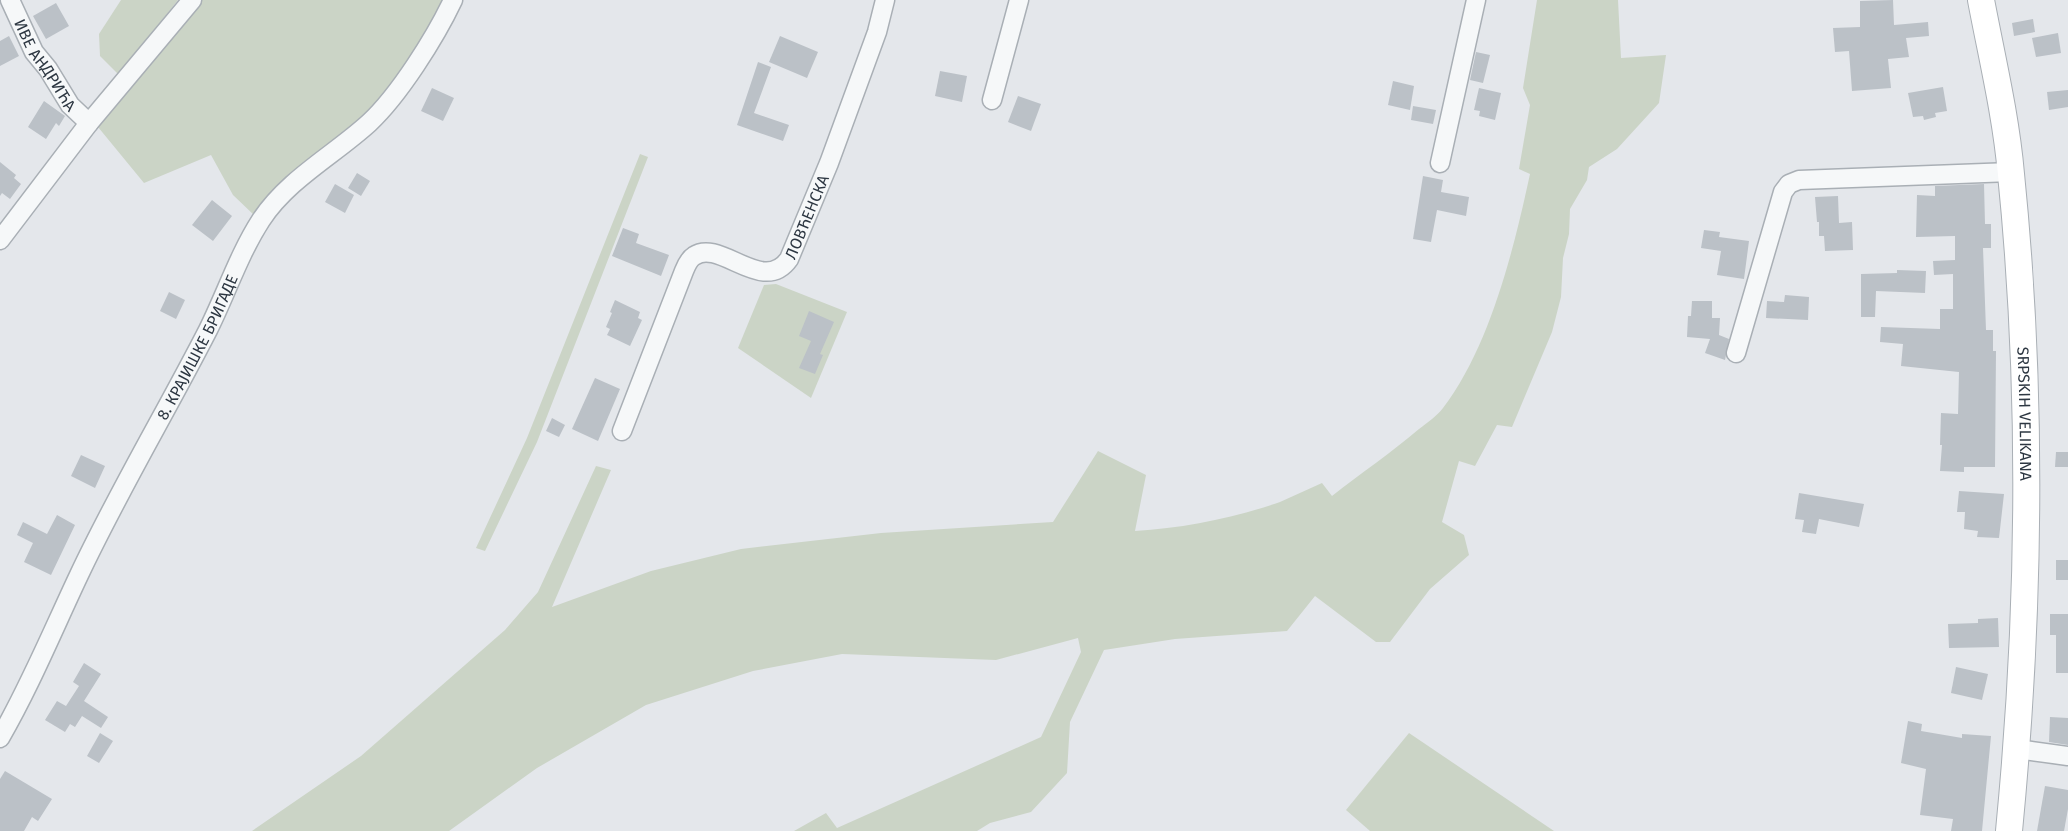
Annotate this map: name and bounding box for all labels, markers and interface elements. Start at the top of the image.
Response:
street label: ИВЕ АНДРИЋА [10,16,80,116]
street label: ЛОВЋЕНСКА [781,171,833,262]
street label: 8. КРАЈИШКЕ БРИГАДЕ [153,272,242,423]
street label: SRPSKIH VELIKANA [2013,346,2035,482]

